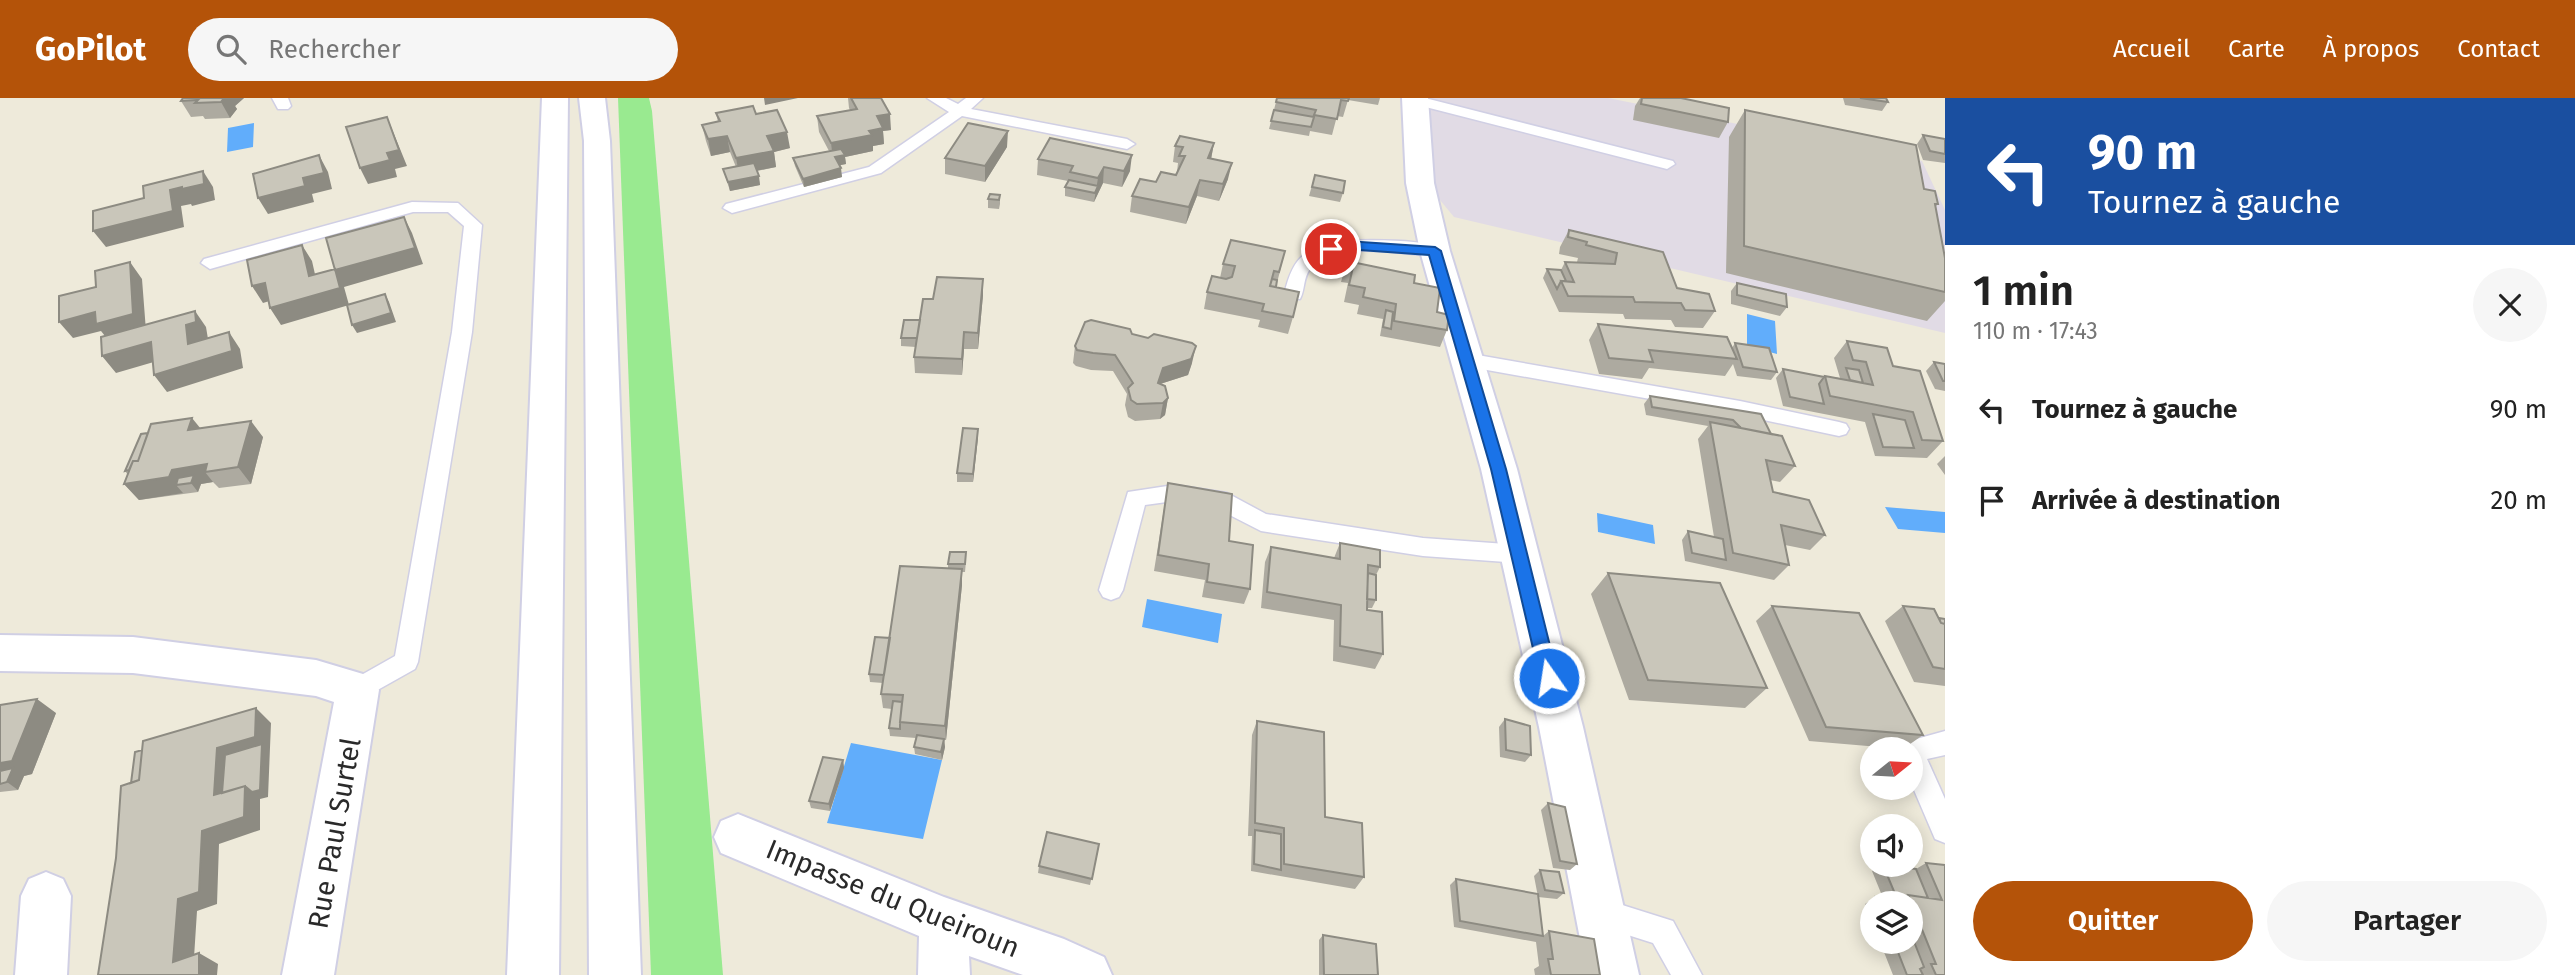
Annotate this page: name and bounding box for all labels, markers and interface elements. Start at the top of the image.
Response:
search box [188,18,678,81]
text: GoPilot [35,29,146,69]
icon: search [212,30,250,68]
text: Rechercher [268,34,401,65]
text: Accueil [2113,35,2190,63]
text: Carte [2228,35,2285,63]
text: À propos [2323,35,2419,63]
text: Contact [2457,35,2540,63]
text: 90 m [2088,123,2197,182]
icon: left [1973,126,2064,217]
text: Tournez à gauche [2088,183,2340,221]
pin [1301,219,1361,279]
icon: arrive [1312,230,1350,268]
text: 1 min [1973,266,2074,316]
button: close [2473,268,2547,342]
text: 110 m · 17:43 [1973,317,2098,345]
icon: left [1973,391,2011,429]
text: Tournez à gauche [2032,394,2237,425]
text: 90 m [2490,394,2547,425]
icon: arrive [1973,482,2011,520]
text: Arrivée à destination [2032,485,2281,516]
text: 20 m [2490,485,2547,516]
position arrow [1512,641,1586,715]
street label: Rue Paul Surtel [301,735,368,931]
north arrow [1860,737,1923,800]
map controls [1860,737,1923,954]
button: sound [1860,814,1923,877]
street label: Impasse du Queiroun [761,833,1024,964]
button: Quitter [1973,881,2253,961]
button: Partager [2267,881,2547,961]
button: layers [1860,891,1923,954]

